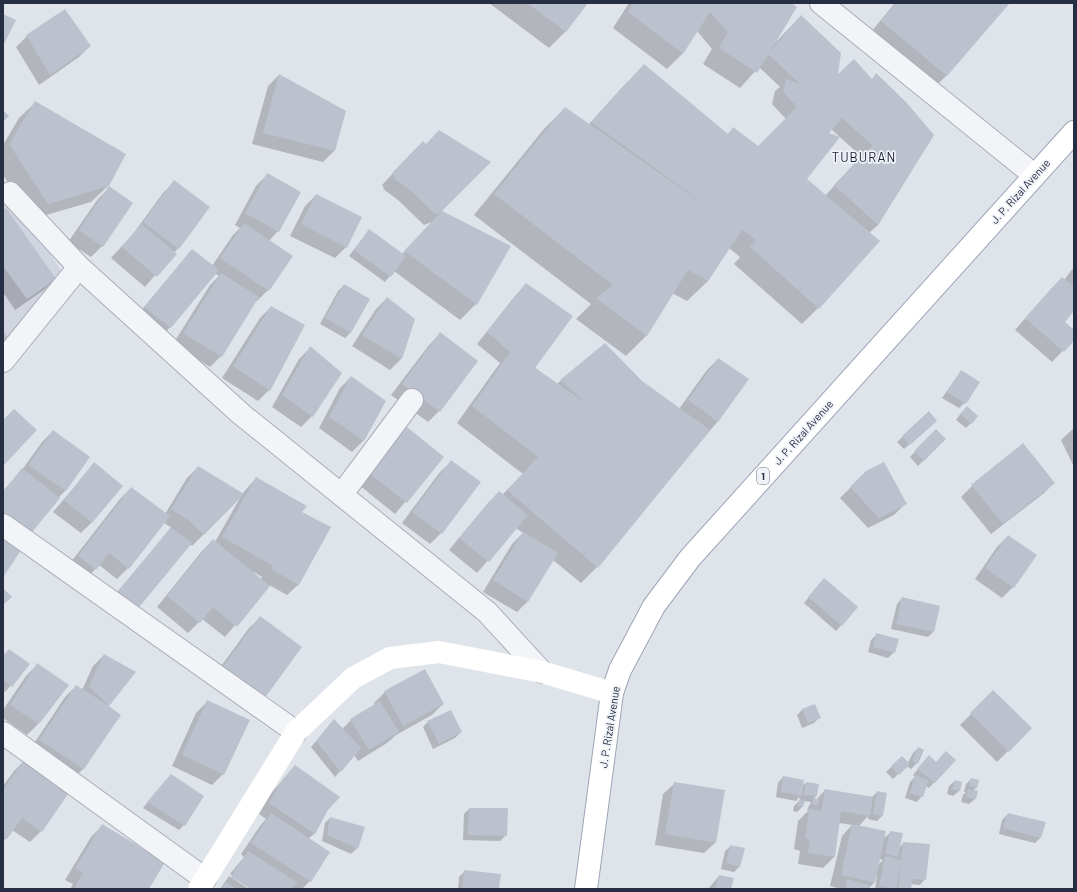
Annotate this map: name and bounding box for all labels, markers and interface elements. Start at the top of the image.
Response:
district label: TUBURAN [832,149,896,165]
street label: J. P. Rizal Avenue [988,156,1053,226]
street label: J. P. Rizal Avenue [771,397,836,467]
road number: 1 [757,468,769,484]
street label: J. P. Rizal Avenue [596,685,622,769]

